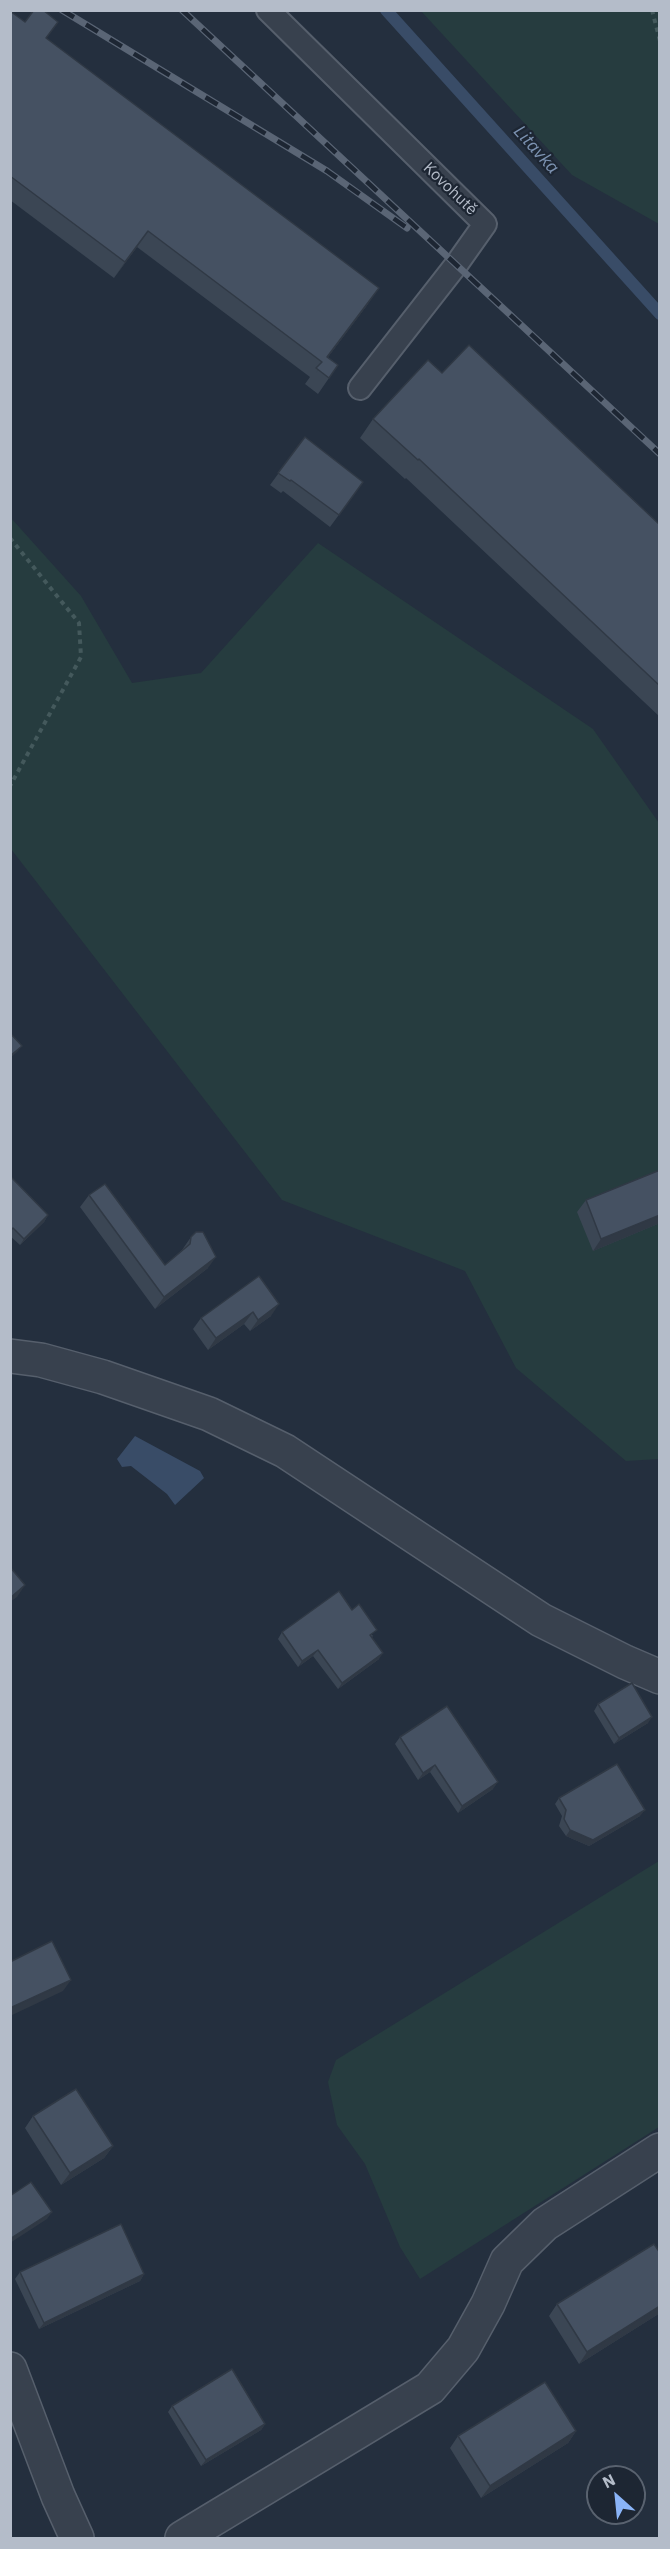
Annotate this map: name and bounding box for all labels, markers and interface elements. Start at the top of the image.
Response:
water label: Litavka [509,121,563,179]
street label: Kovohutě [419,159,481,219]
north arrow [586,2465,646,2525]
text: N [599,2469,618,2492]

